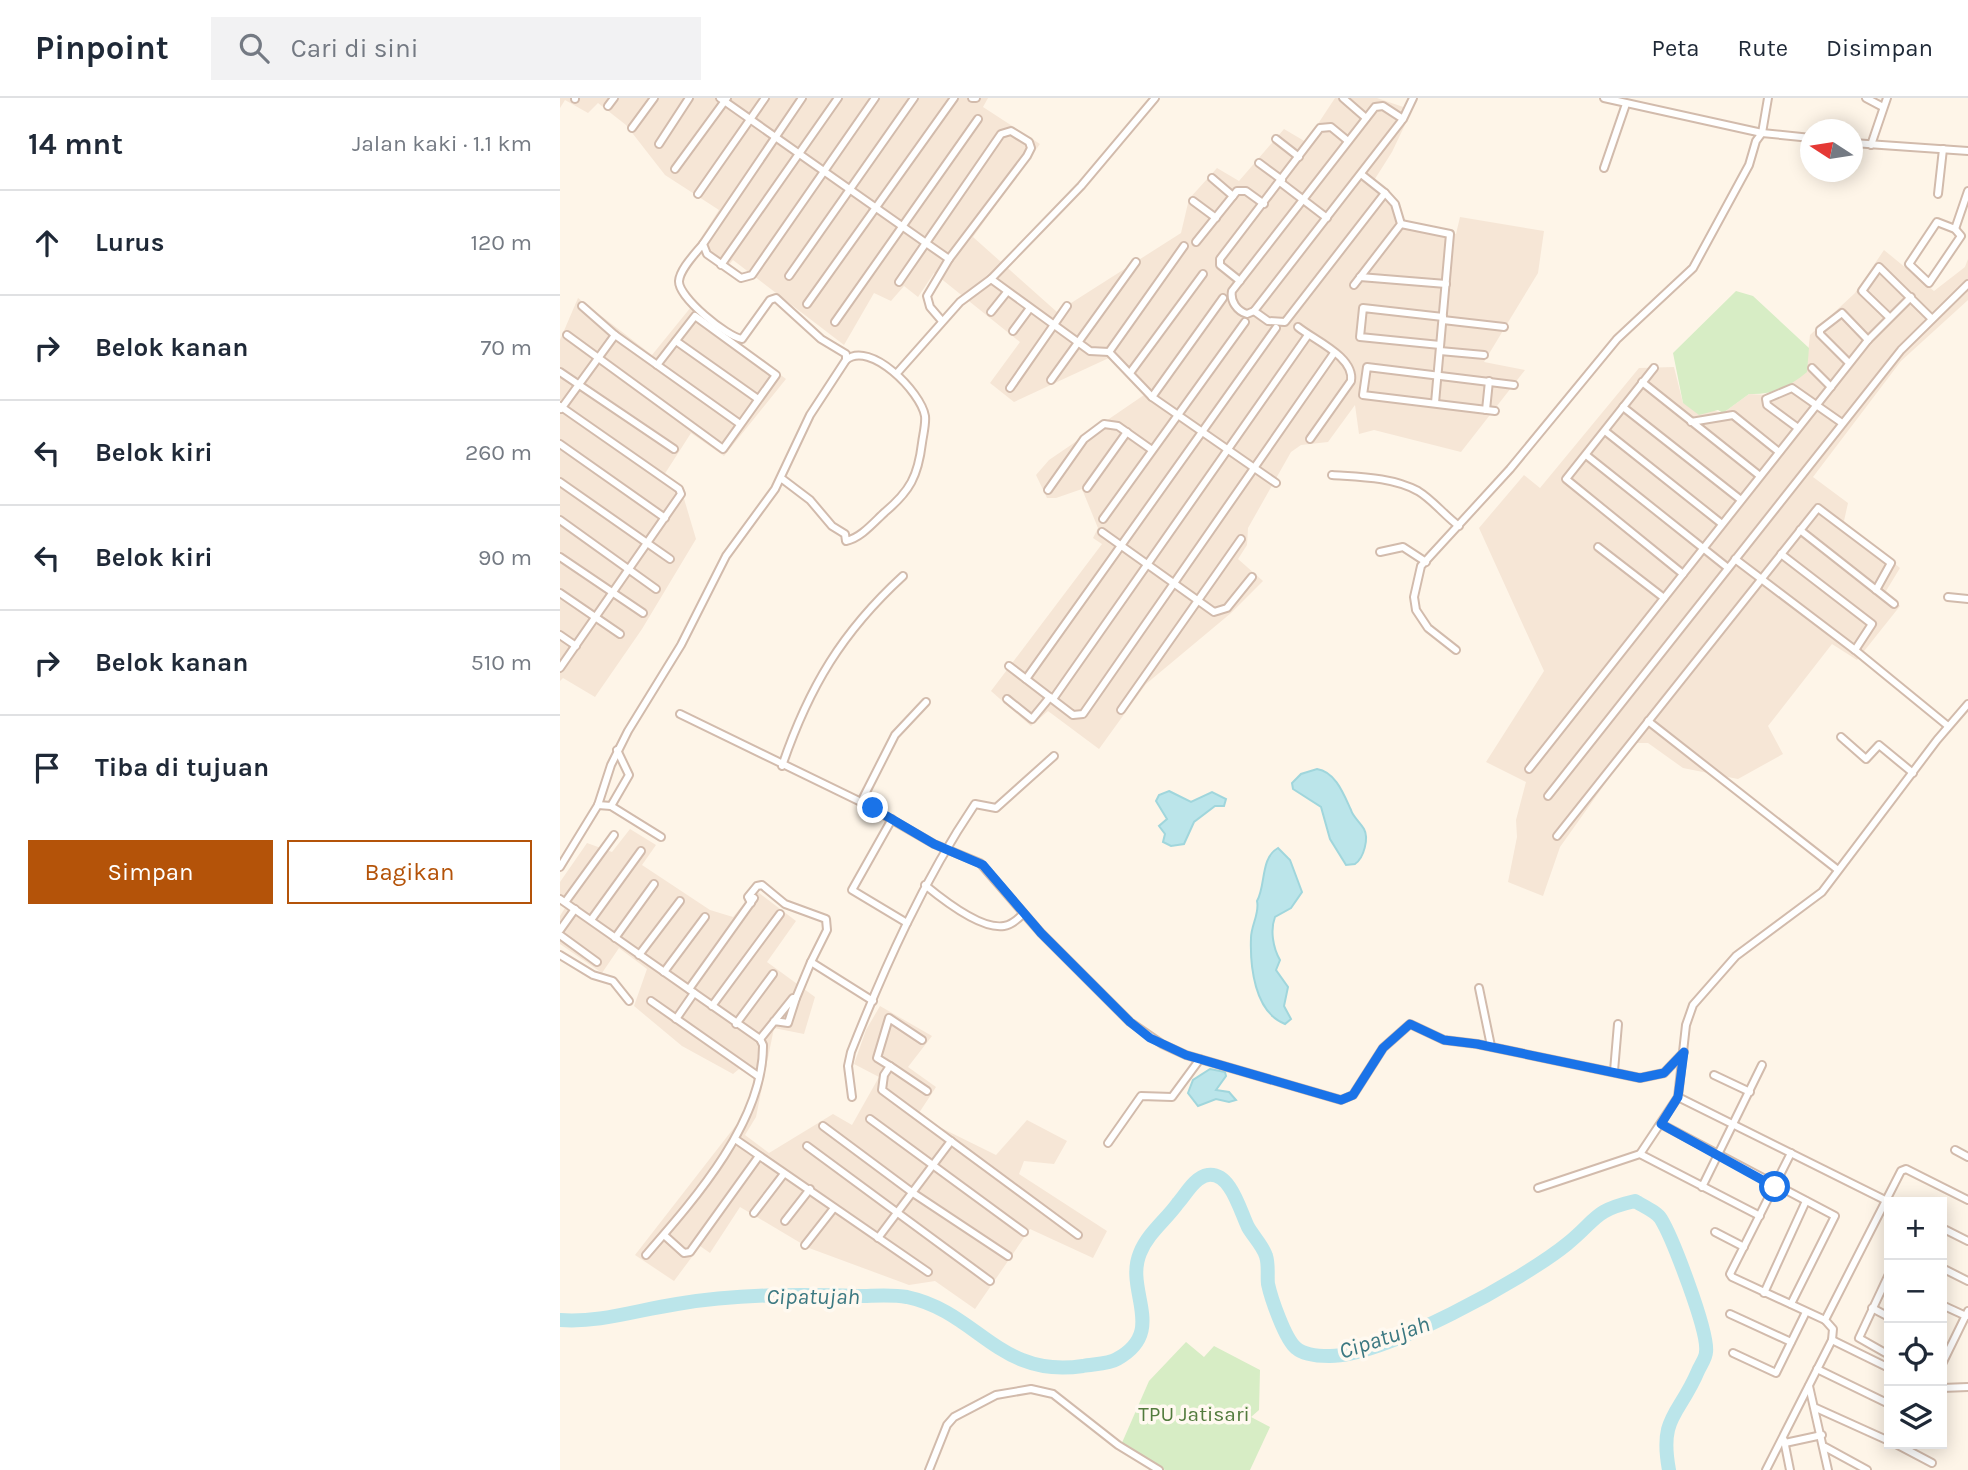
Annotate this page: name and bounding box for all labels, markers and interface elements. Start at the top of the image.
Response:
search box [211,17,701,80]
text: Pinpoint [35,29,169,67]
icon: search [235,29,273,67]
text: Cari di sini [291,33,419,64]
text: Peta [1652,34,1699,62]
text: Rute [1737,34,1788,62]
text: Disimpan [1826,34,1933,62]
north arrow [1800,119,1863,182]
text: 14 mnt [28,126,123,162]
text: Jalan kaki · 1.1 km [352,130,532,157]
icon: ahead [28,224,66,262]
text: Lurus [95,227,164,258]
text: 120 m [470,229,532,256]
icon: right [28,329,66,367]
text: Belok kanan [95,332,248,363]
text: 70 m [481,334,532,361]
icon: left [28,434,66,472]
text: Belok kiri [95,437,213,468]
text: 260 m [465,439,532,466]
icon: left [28,539,66,577]
text: Belok kiri [95,542,213,573]
text: 90 m [478,544,532,571]
icon: right [28,644,66,682]
text: Belok kanan [95,647,248,678]
text: 510 m [471,649,532,676]
icon: arrive [28,749,66,787]
text: Tiba di tujuan [95,752,269,783]
route end [857,792,888,823]
button: Simpan [28,840,273,904]
button: Bagikan [287,840,532,904]
route start [1759,1171,1790,1202]
map controls [1884,1197,1947,1449]
button: + [1884,1197,1947,1260]
button: − [1884,1260,1947,1323]
water label: Cipatujah [766,1283,860,1310]
water label: Cipatujah [1335,1310,1433,1365]
button: locate [1884,1323,1947,1386]
button: layers [1884,1386,1947,1449]
park label: TPU Jatisari [1138,1402,1250,1426]

